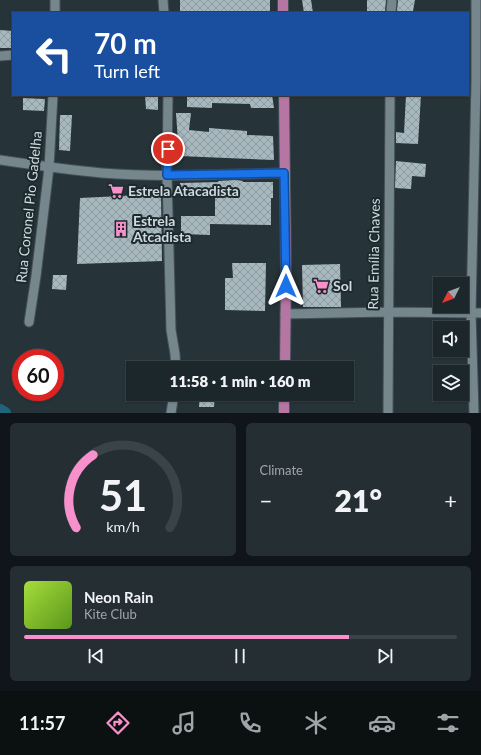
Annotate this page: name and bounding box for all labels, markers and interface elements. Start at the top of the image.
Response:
text: 70 m [94,26,157,60]
icon: left [28,28,80,80]
text: Turn left [94,60,160,82]
street label: Rua Coronel Pio Gadelha [12,130,45,284]
pin [151,132,185,166]
icon: arrive [157,138,179,160]
supermarket icon: Estrela Atacadista [107,182,125,200]
place label: Estrela Atacadista [128,182,239,199]
street label: Rua Emília Chaves [364,198,383,310]
place label: Estrela Atcadista [132,212,191,245]
building icon: Estrela Atcadista [112,220,130,238]
position arrow [265,265,307,307]
supermarket icon: Sol [312,277,330,295]
place label: Sol [333,277,352,294]
north arrow [433,277,469,313]
map controls [433,277,469,401]
button: sound [433,321,469,357]
speed limit sign: 60 [12,349,64,401]
button: layers [433,365,469,401]
text: 11:58 · 1 min · 160 m [169,372,311,390]
text: Climate [260,462,303,478]
text: 51 [99,469,147,519]
text: 21° [335,482,382,518]
text: − [260,487,272,514]
text: + [444,487,457,514]
text: km/h [106,517,139,534]
text: Neon Rain [84,588,153,606]
text: Kite Club [84,606,137,622]
icon: previous [85,645,107,667]
icon: pause [229,645,251,667]
icon: next [374,645,396,667]
icon: directions [104,709,132,737]
icon: music [170,709,198,737]
icon: phone [236,709,264,737]
icon: climate [302,709,330,737]
icon: car [368,709,396,737]
icon: filters [434,709,462,737]
text: 11:57 [19,712,65,734]

